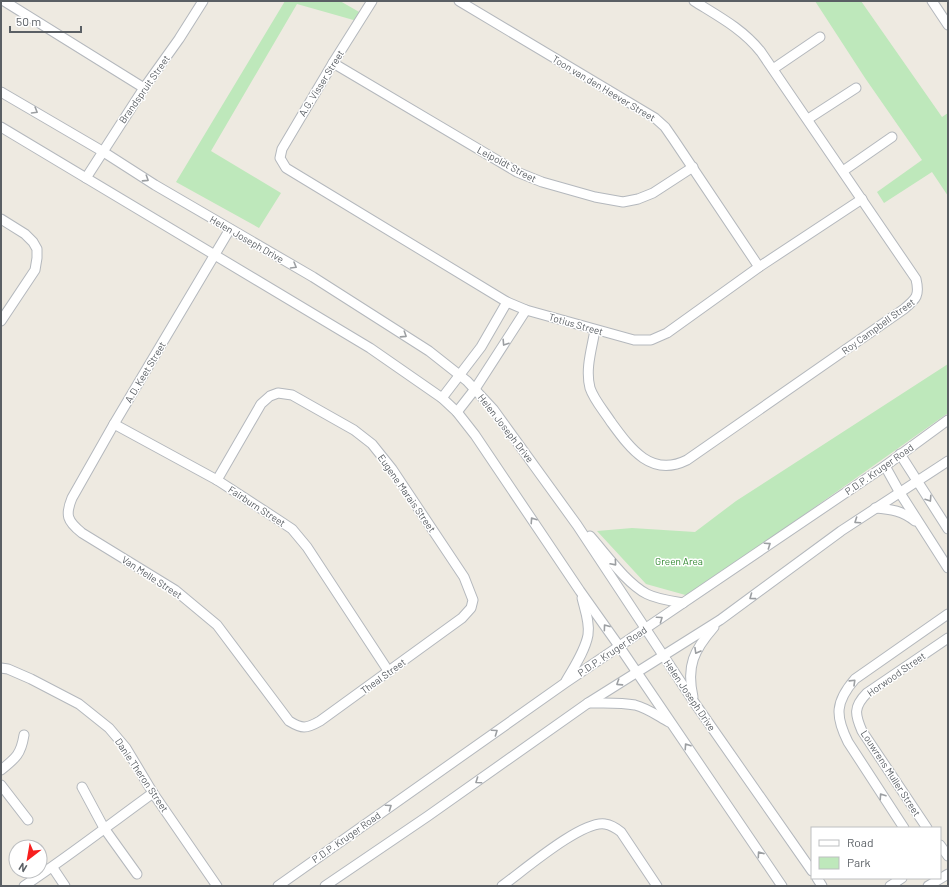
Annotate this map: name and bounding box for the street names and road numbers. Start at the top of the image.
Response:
street label: A.G. Visser Street [296,47,346,118]
street label: Brandspruit Street [116,52,172,125]
street label: Toon van den Heever Street [550,52,658,124]
street label: Leipoldt Street [475,143,539,185]
street label: Helen Joseph Drive [208,213,286,265]
street label: Roy Campbell Street [839,295,917,357]
street label: Totius Street [547,311,605,338]
street label: A.D. Keet Street [122,339,168,405]
street label: Helen Joseph Drive [476,391,536,465]
street label: P.D.P. Kruger Road [842,441,916,497]
street label: Eugene Marais Street [376,452,439,535]
street label: Fairburn Street [226,483,288,529]
street label: Van Melle Street [120,553,185,601]
street label: P.D.P. Kruger Road [575,623,649,679]
street label: Horwood Street [864,649,928,699]
street label: Theal Street [358,655,408,696]
street label: Helen Joseph Drive [662,657,718,733]
street label: Louwrens Muller Street [859,728,924,819]
street label: Danie Theron Street [113,736,171,815]
street label: P.D.P. Kruger Road [309,809,383,865]

